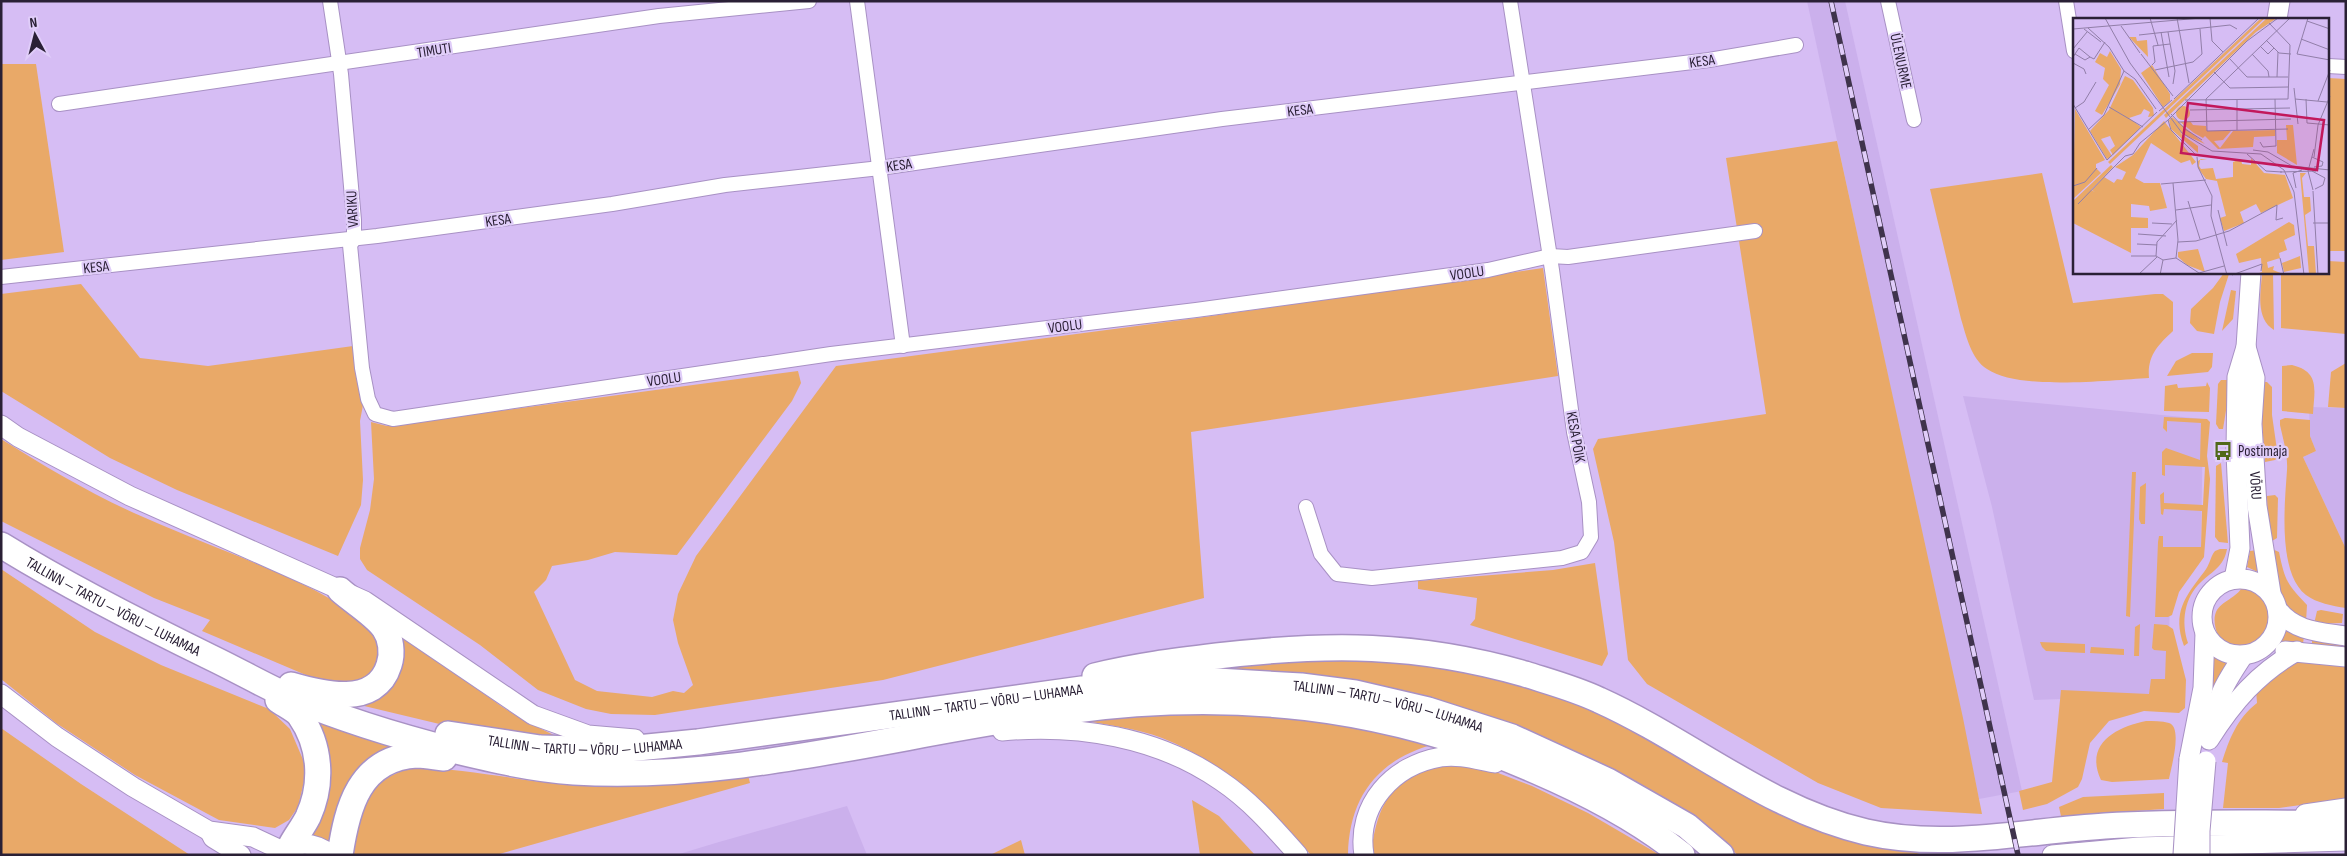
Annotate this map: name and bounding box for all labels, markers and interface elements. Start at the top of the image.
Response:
north arrow [10,10,60,60]
text: N [29,14,38,31]
inset map [2073,18,2330,274]
street label: ÜLENURME [1885,32,1916,91]
street label: TIMUTI [416,38,453,63]
street label: KESA [1688,50,1717,73]
street label: KESA [1286,99,1315,121]
street label: KESA [885,154,914,177]
street label: VARIKU [342,190,363,228]
street label: KESA [484,209,513,232]
street label: KESA [82,257,110,278]
street label: VOOLU [1449,262,1485,285]
street label: VOOLU [1047,315,1083,338]
street label: VOOLU [646,368,682,391]
street label: KESA PÕIK [1562,410,1589,464]
bus stop icon: Postimaja [2212,440,2234,462]
place label: Postimaja [2238,442,2287,461]
street label: VÕRU [2245,471,2266,500]
street label: TALLINN — TARTU — VÕRU — LUHAMAA [22,553,204,661]
street label: TALLINN — TARTU — VÕRU — LUHAMAA [1292,677,1486,737]
street label: TALLINN — TARTU — VÕRU — LUHAMAA [888,680,1084,726]
street label: TALLINN — TARTU — VÕRU — LUHAMAA [487,731,684,760]

